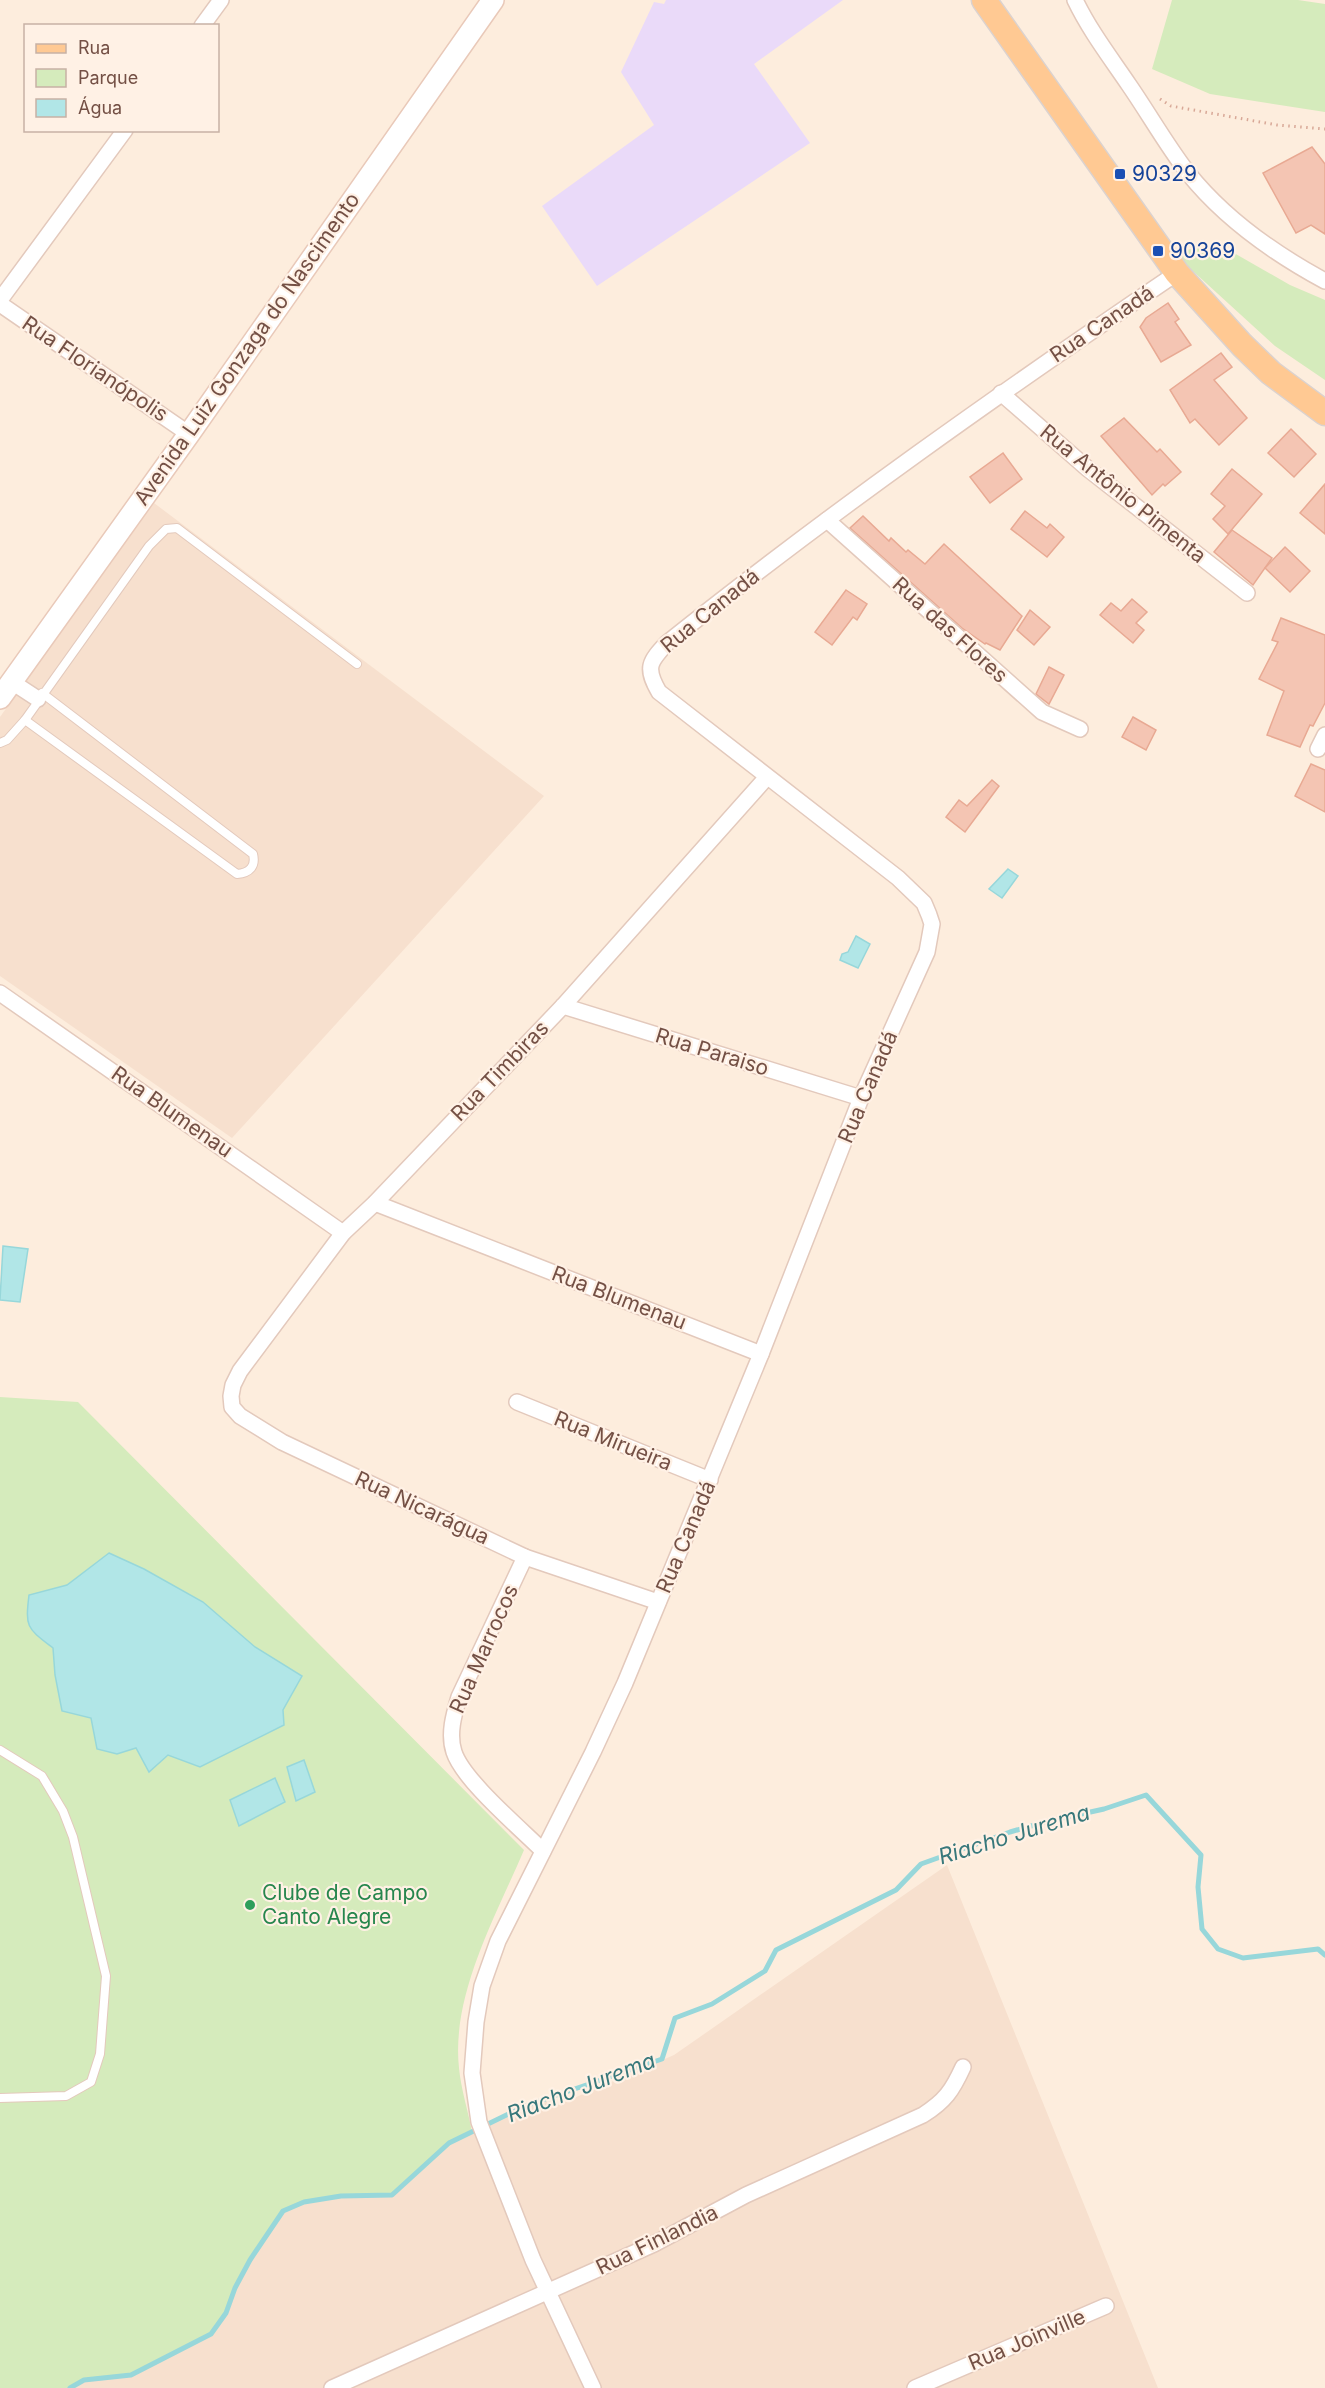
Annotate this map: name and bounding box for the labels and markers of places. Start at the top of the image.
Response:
place label: 90329 [1132,161,1197,186]
marker: 90329 [1113,167,1127,181]
place label: 90369 [1170,238,1235,263]
marker: 90369 [1151,244,1165,258]
place label: Clube de Campo Canto Alegre [262,1880,428,1929]
marker: Clube de Campo Canto Alegre [243,1898,257,1912]

